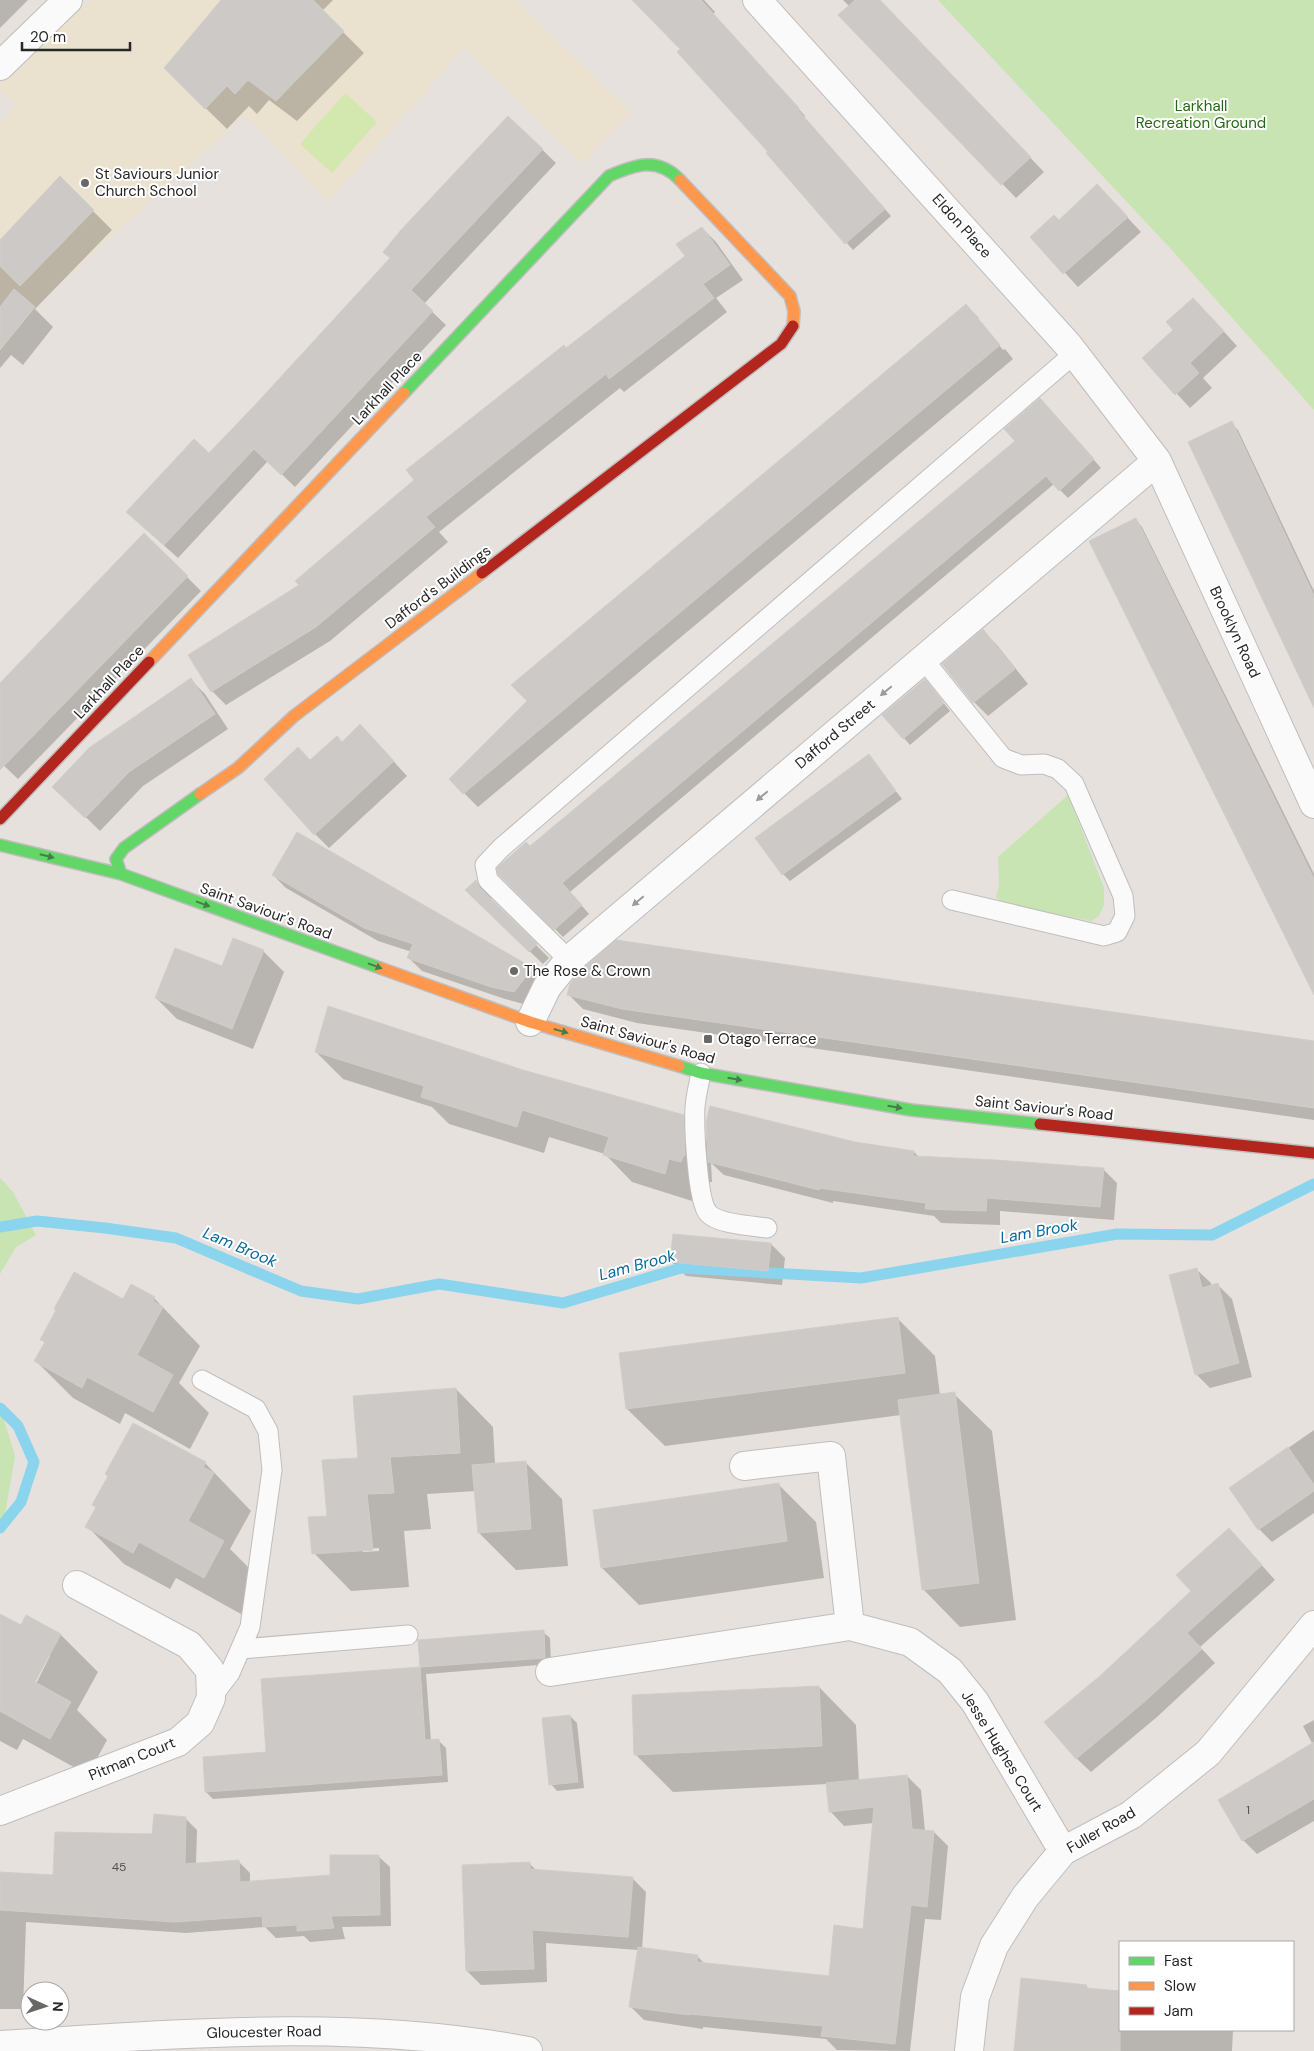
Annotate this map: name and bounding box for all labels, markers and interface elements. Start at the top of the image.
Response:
scale bar [22,20,130,52]
text: 20 m [30,27,66,47]
park label: Larkhall Recreation Ground [1136,96,1266,133]
place label: St Saviours Junior Church School [95,164,219,201]
marker: St Saviours Junior Church School [79,177,91,189]
street label: Eldon Place [928,190,996,262]
street label: Larkhall Place [348,347,426,429]
street label: Dafford's Buildings [381,541,495,633]
street label: Brooklyn Road [1205,583,1265,681]
street label: Larkhall Place [70,641,148,723]
one-way arrow [879,685,892,696]
street label: Dafford Street [791,695,879,773]
one-way arrow [755,790,768,801]
one-way arrow [40,853,55,861]
street label: Saint Saviour's Road [197,878,335,944]
one-way arrow [632,895,644,907]
one-way arrow [195,901,210,908]
place label: The Rose & Crown [524,961,651,981]
one-way arrow [368,962,383,970]
marker: The Rose & Crown [508,965,520,977]
street label: Saint Saviour's Road [578,1011,718,1069]
one-way arrow [554,1028,569,1036]
place label: Otago Terrace [718,1029,817,1049]
marker: Otago Terrace [702,1033,714,1045]
one-way arrow [727,1075,743,1083]
street label: Saint Saviour's Road [974,1091,1114,1125]
one-way arrow [887,1104,903,1112]
water label: Lam Brook [999,1214,1080,1248]
water label: Lam Brook [200,1222,281,1272]
water label: Lam Brook [596,1244,678,1285]
street label: Jesse Hughes Court [957,1687,1047,1815]
street label: Pitman Court [86,1732,178,1786]
street label: Fuller Road [1063,1802,1139,1858]
house number: 1 [1246,1802,1250,1818]
house number: 45 [112,1859,126,1875]
legend [1119,1941,1294,2031]
text: Fast [1164,1951,1193,1971]
text: Slow [1164,1976,1197,1996]
north arrow [20,1981,70,2031]
text: N [49,2001,67,2012]
text: Jam [1164,2001,1193,2021]
street label: Gloucester Road [206,2021,322,2043]

